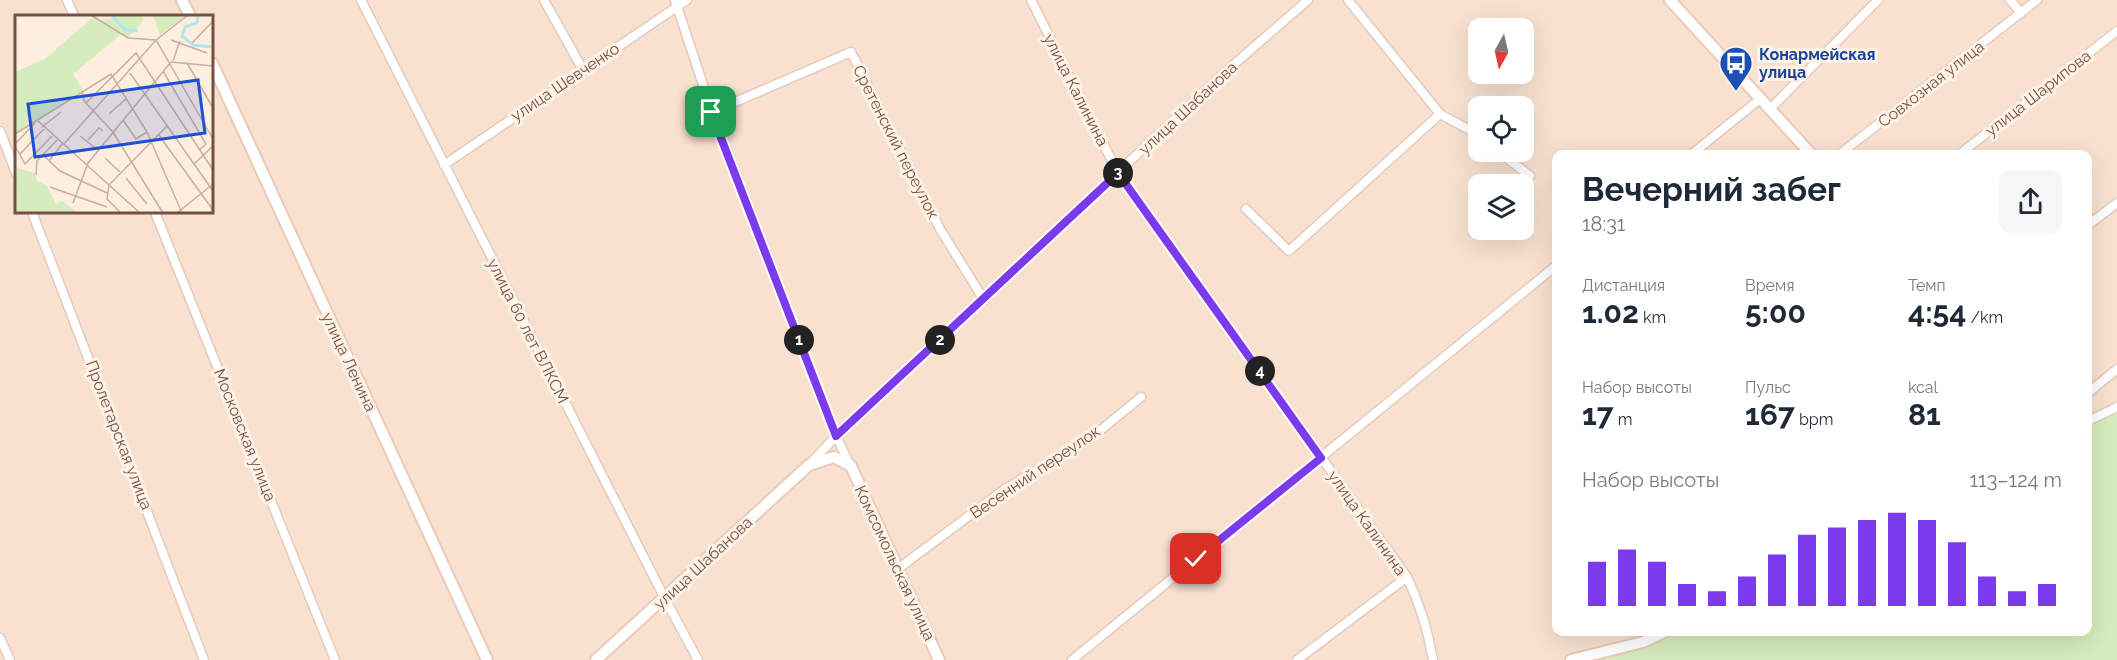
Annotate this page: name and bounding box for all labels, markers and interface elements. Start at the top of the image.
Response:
inset map [15,15,213,213]
north arrow [1468,18,1534,84]
map controls [1468,18,1534,240]
street label: улица Калинина [1039,31,1113,149]
street label: Совхозная улица [1874,37,1988,131]
street label: улица Шевченко [507,39,623,125]
bus stop icon: Конармейская улица [1718,45,1754,92]
place label: Конармейская улица [1759,45,1875,82]
street label: улица Шарипова [1982,46,2094,140]
street label: улица Шабанова [1135,57,1241,159]
street label: Сретенский переулок [849,62,943,222]
pin [685,86,736,137]
icon: arrive [694,95,727,128]
button: locate [1468,96,1534,162]
pin: 3 [1103,158,1133,188]
text: 3 [1114,163,1122,182]
text: Вечерний забег [1582,170,1841,209]
button: share [1999,170,2062,233]
button: layers [1468,174,1534,240]
text: 18:31 [1582,212,1625,236]
street label: улица 60 лет ВЛКСМ [483,255,573,407]
text: Дистанция [1582,276,1665,295]
text: Время [1745,276,1794,295]
text: Темп [1908,276,1946,295]
text: 1.02 [1582,295,1639,330]
text: 5:00 [1745,295,1806,330]
text: 4:54 [1908,295,1966,330]
text: km [1639,308,1666,327]
text: /km [1966,308,2003,327]
street label: улица Ленина [318,309,380,415]
pin: 1 [784,325,814,355]
pin: 2 [925,325,955,355]
text: 1 [795,330,803,349]
text: 2 [935,330,945,349]
pin: 4 [1245,356,1275,386]
street label: Пролетарская улица [82,358,156,512]
text: 4 [1255,361,1265,380]
street label: Московская улица [210,366,280,504]
text: Набор высоты [1582,378,1692,397]
text: Пульс [1745,378,1791,397]
text: kcal [1908,378,1938,397]
text: 17 [1582,397,1614,432]
text: 167 [1745,397,1795,432]
text: 81 [1908,397,1941,432]
text: m [1614,410,1632,429]
text: bpm [1795,410,1833,429]
street label: Весенний переулок [966,421,1104,523]
street label: улица Калинина [1324,467,1410,579]
text: Набор высоты [1582,468,1719,492]
text: 113–124 m [1970,468,2062,492]
street label: Комсомольская улица [851,482,939,644]
street label: улица Шабанова [650,512,756,614]
pin [1170,533,1221,584]
icon: check [1179,542,1212,575]

